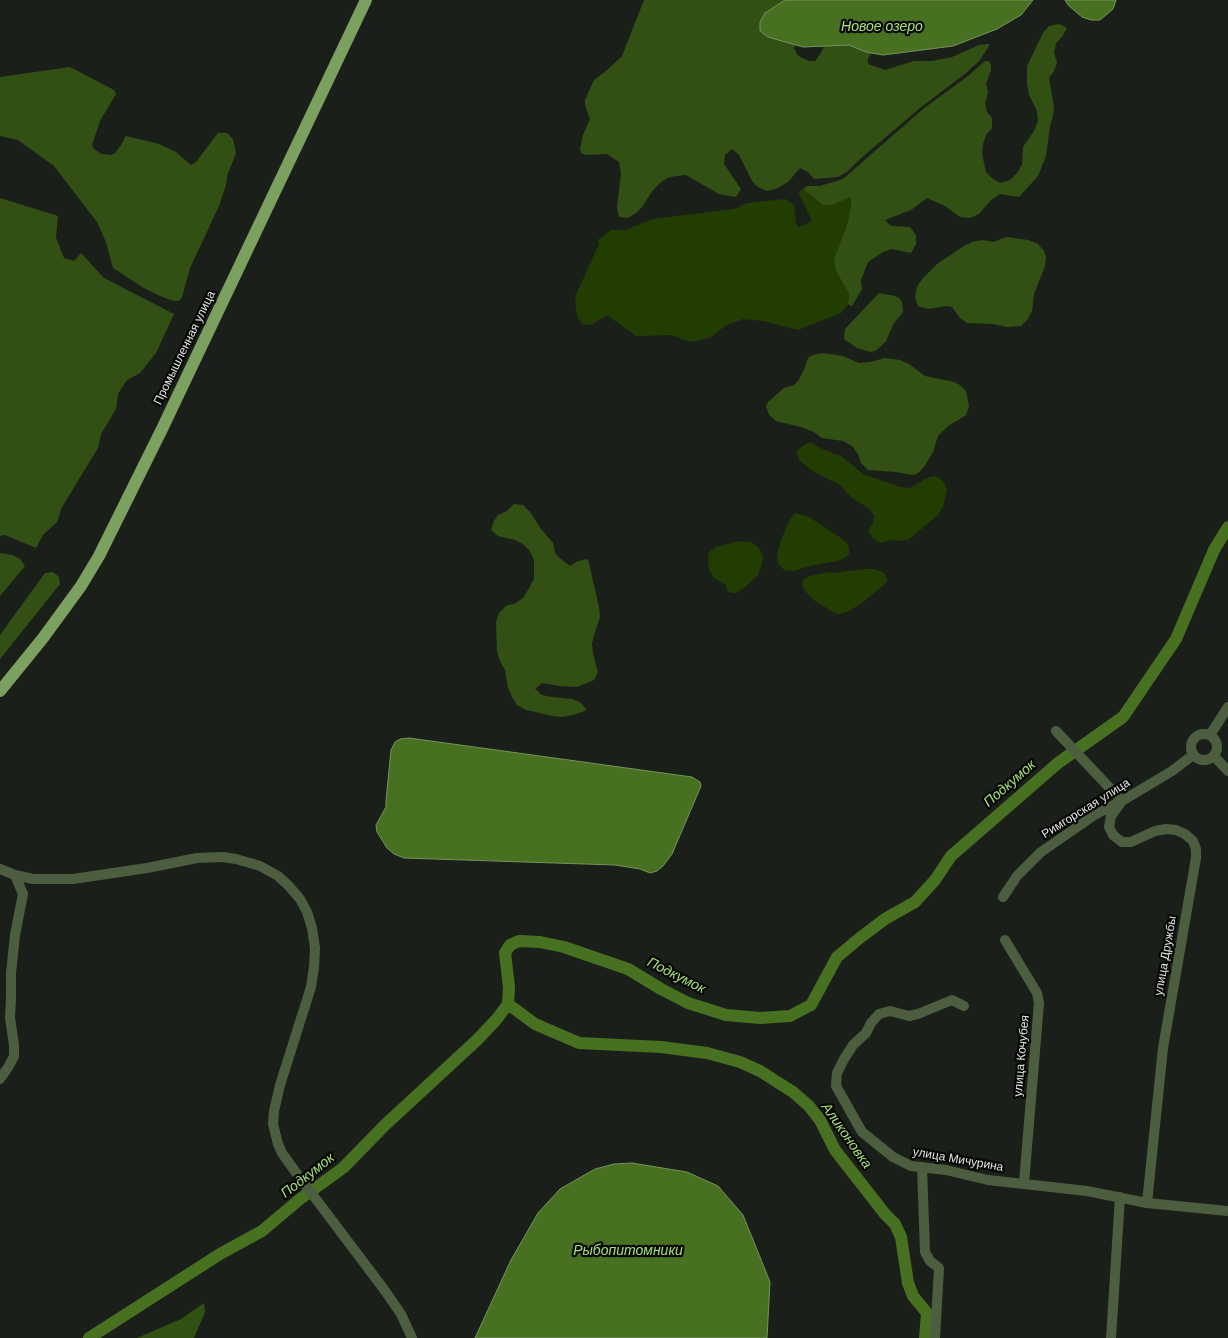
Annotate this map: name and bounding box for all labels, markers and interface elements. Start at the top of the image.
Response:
water label: Новое озеро [841,19,923,35]
street label: Промышленная улица [151,289,219,407]
water label: Подкумок [981,757,1039,811]
street label: Римгорская улица [1039,776,1133,842]
street label: улица Дружбы [1152,915,1180,997]
water label: Подкумок [644,954,708,998]
street label: улица Кочубея [1011,1015,1033,1097]
water label: Аликоновка [817,1100,875,1172]
street label: улица Мичурина [912,1145,1004,1175]
water label: Подкумок [278,1150,338,1202]
water label: Рыбопитомники [573,1243,683,1259]

